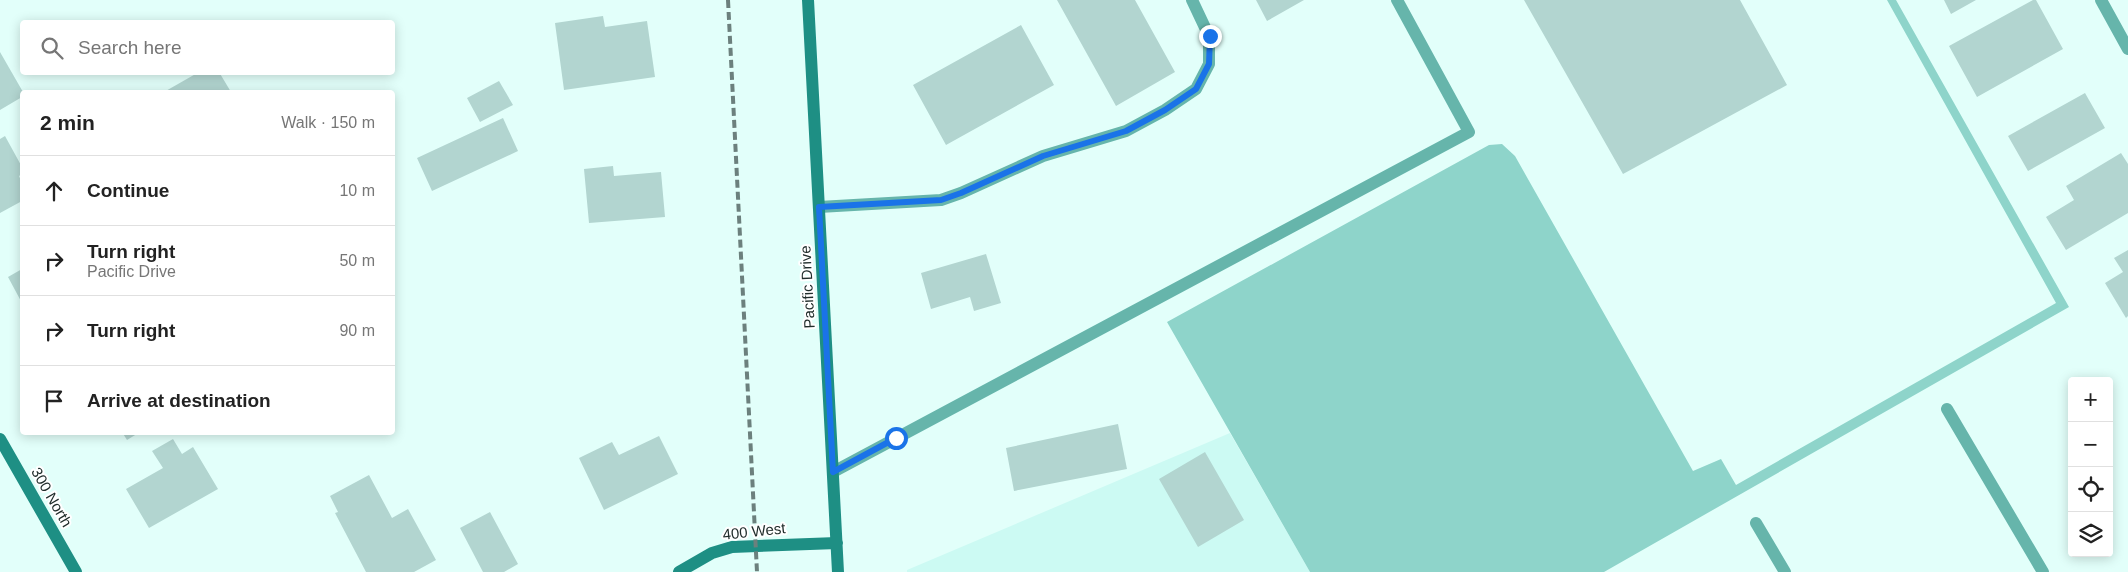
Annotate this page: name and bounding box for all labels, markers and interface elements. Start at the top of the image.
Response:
search box [20,20,395,75]
route end [1199,25,1222,48]
icon: search [38,34,66,62]
text: Search here [78,37,182,58]
text: 2 min [40,111,95,134]
text: Walk · 150 m [281,114,375,131]
icon: ahead [40,177,68,205]
text: Continue [87,180,169,201]
text: 10 m [339,182,375,199]
text: Turn right [87,241,175,262]
street label: Pacific Drive [796,245,818,329]
icon: right [40,247,68,275]
text: 50 m [339,252,375,269]
text: Pacific Drive [87,263,176,280]
icon: right [40,317,68,345]
text: Turn right [87,320,175,341]
text: 90 m [339,322,375,339]
map controls [2068,377,2113,557]
button: + [2068,377,2113,422]
icon: arrive [40,387,68,415]
text: Arrive at destination [87,390,271,411]
button: − [2068,422,2113,467]
route start [885,427,908,450]
street label: 300 North [28,464,76,530]
button: locate [2068,467,2113,512]
button: layers [2068,512,2113,557]
street label: 400 West [722,519,787,543]

